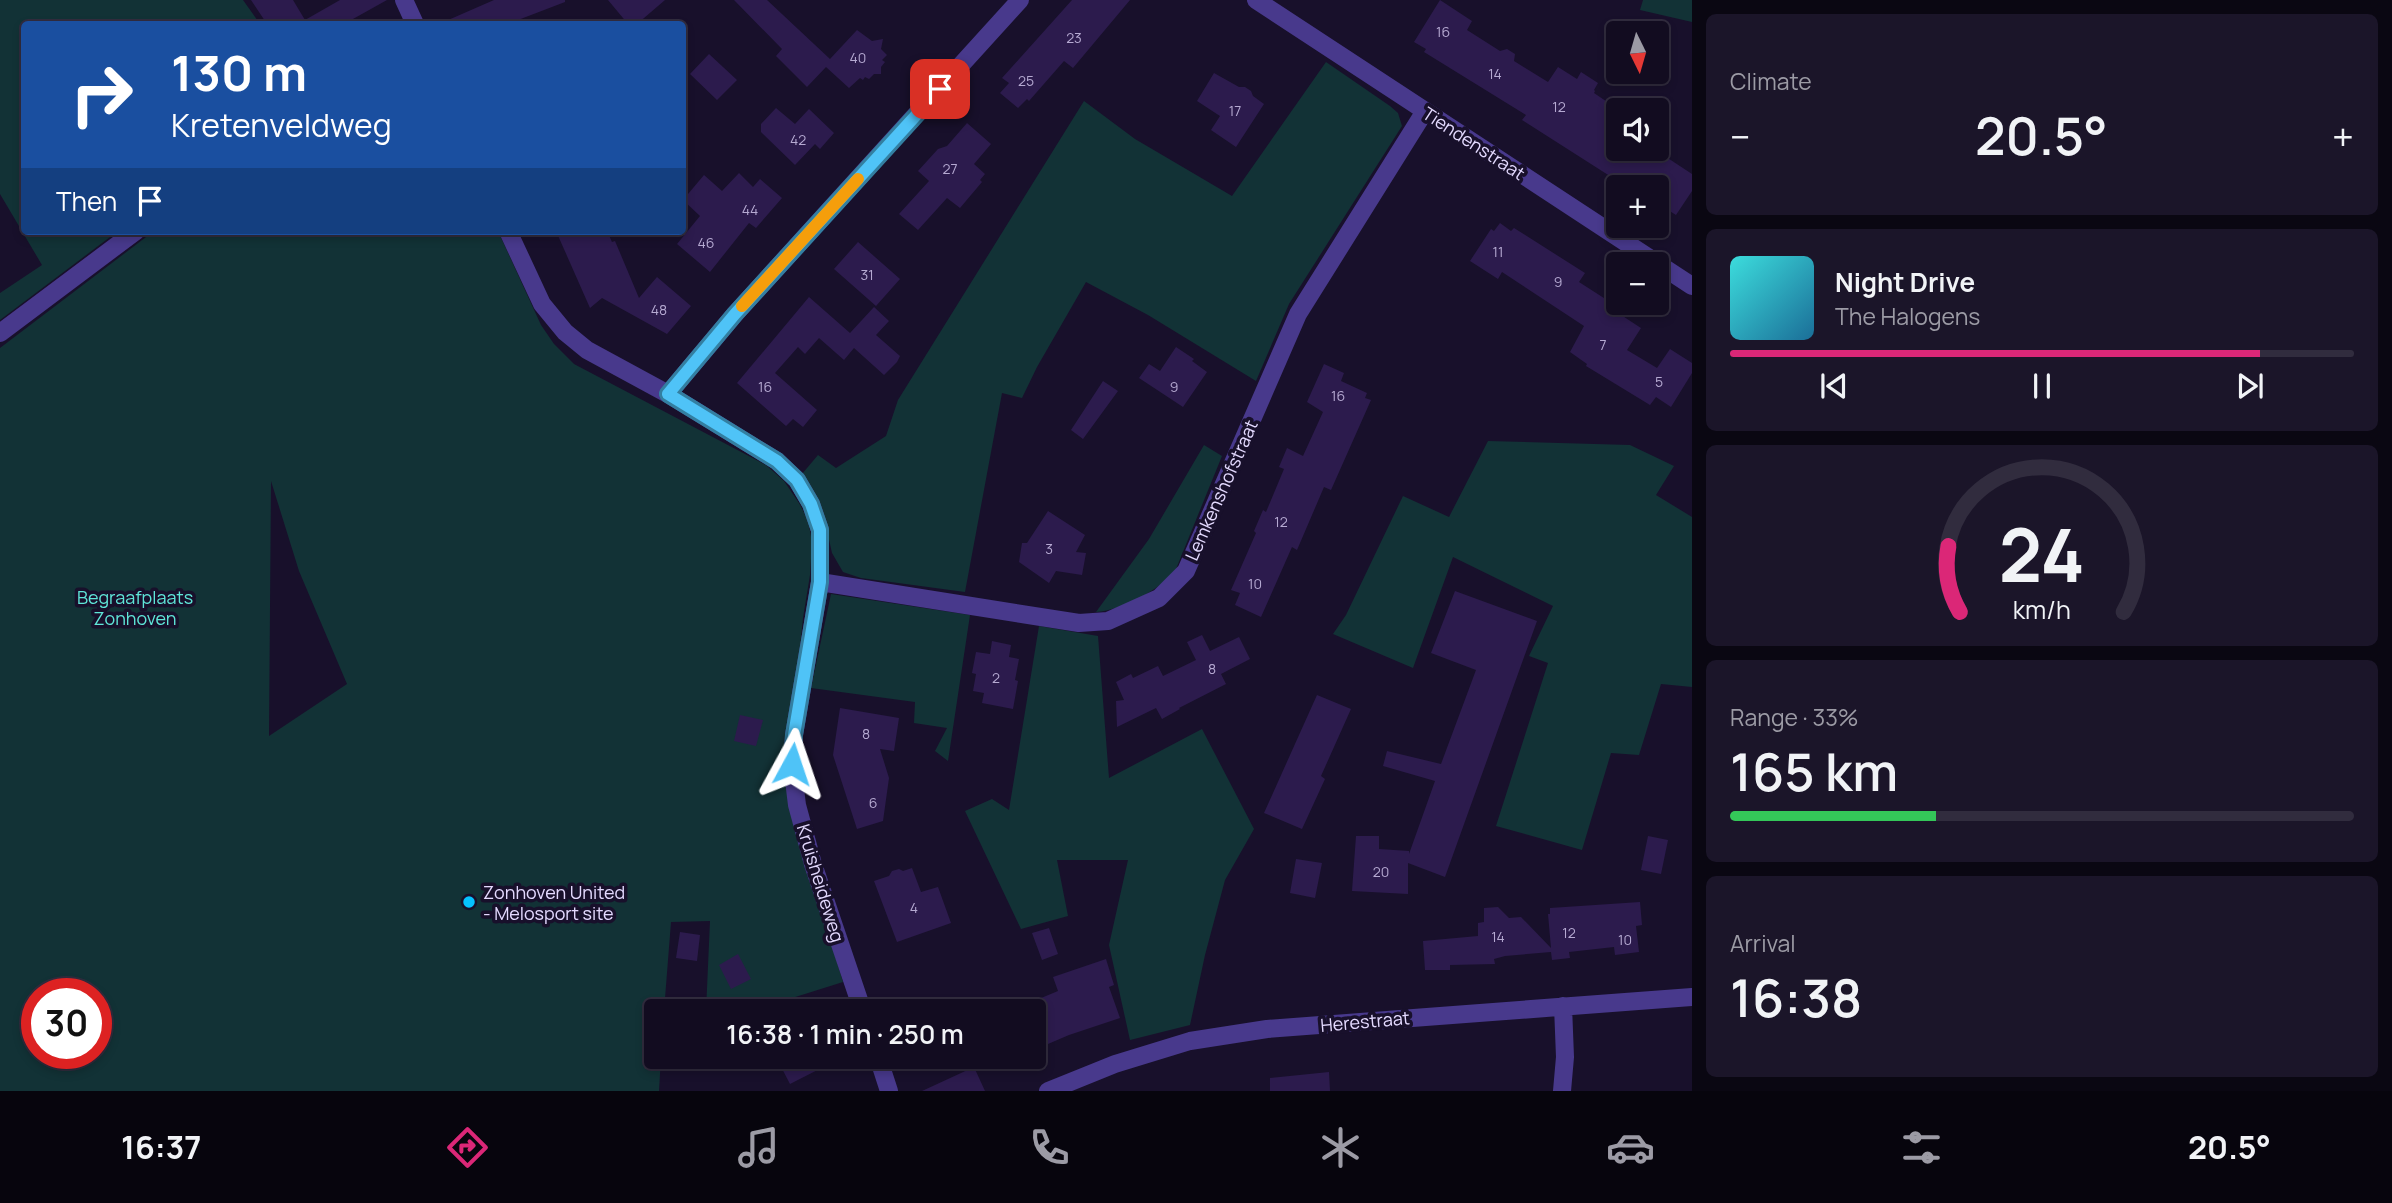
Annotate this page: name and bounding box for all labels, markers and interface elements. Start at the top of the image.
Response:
north arrow [1606,21,1670,84]
map controls [1606,21,1669,315]
house number: 16 [1436,22,1450,41]
house number: 23 [1066,28,1082,47]
text: 130 m [171,39,307,106]
house number: 40 [850,48,866,67]
icon: right [56,49,147,140]
pin [910,59,970,119]
house number: 14 [1488,64,1502,83]
text: Climate [1730,65,1812,97]
icon: arrive [921,70,959,108]
house number: 25 [1018,71,1034,90]
house number: 12 [1552,97,1566,116]
button: sound [1606,98,1669,161]
text: 20.5° [1975,100,2108,171]
house number: 17 [1229,101,1241,120]
street label: Tiendenstraat [1418,101,1530,185]
text: Kretenveldweg [171,103,392,147]
text: − [1730,110,1751,162]
text: + [2332,110,2354,162]
house number: 42 [790,130,806,149]
house number: 27 [942,159,958,178]
button: + [1606,175,1669,238]
icon: arrive [131,182,169,220]
text: Then [56,183,117,219]
house number: 44 [742,200,758,219]
house number: 46 [698,233,714,252]
house number: 11 [1493,242,1503,261]
button: − [1606,252,1669,315]
text: Night Drive [1835,264,1975,300]
house number: 31 [860,265,874,284]
house number: 9 [1554,272,1562,291]
house number: 48 [651,300,667,319]
text: The Halogens [1835,300,1980,332]
house number: 7 [1599,335,1607,354]
icon: previous [1815,367,1853,405]
icon: pause [2023,367,2061,405]
icon: next [2231,367,2269,405]
house number: 5 [1655,372,1663,391]
house number: 16 [758,377,772,396]
house number: 9 [1170,377,1178,396]
house number: 16 [1331,386,1345,405]
street label: Lemkenshofstraat [1179,416,1263,564]
text: 24 [1999,504,2085,604]
house number: 12 [1274,512,1288,531]
house number: 3 [1045,539,1053,558]
house number: 10 [1248,574,1262,593]
park label: Begraafplaats Zonhoven [77,585,193,630]
text: km/h [2013,591,2071,626]
house number: 8 [1208,659,1216,678]
house number: 2 [992,668,1000,687]
text: Range · 33% [1730,701,1859,733]
house number: 8 [862,724,870,743]
position arrow [755,727,829,801]
text: 165 km [1730,736,1898,807]
house number: 6 [869,793,877,812]
street label: Kruisheideweg [792,821,850,945]
house number: 20 [1373,862,1389,881]
place label: Zonhoven United - Melosport site [483,880,625,925]
marker: Zonhoven United - Melosport site [461,894,477,910]
house number: 4 [910,898,918,917]
house number: 12 [1562,923,1576,942]
house number: 14 [1491,927,1505,946]
text: Arrival [1730,927,1796,959]
house number: 10 [1618,930,1632,949]
text: 16:38 [1730,962,1862,1033]
speed limit sign: 30 [21,978,112,1069]
street label: Herestraat [1319,1005,1411,1037]
text: 16:38 · 1 min · 250 m [726,1016,964,1052]
icon: directions [443,1123,492,1172]
icon: music [734,1123,783,1172]
icon: phone [1025,1123,1074,1172]
icon: climate [1316,1123,1365,1172]
icon: car [1606,1123,1655,1172]
icon: filters [1897,1123,1946,1172]
text: 16:37 [121,1125,201,1169]
text: 20.5° [2188,1125,2271,1169]

